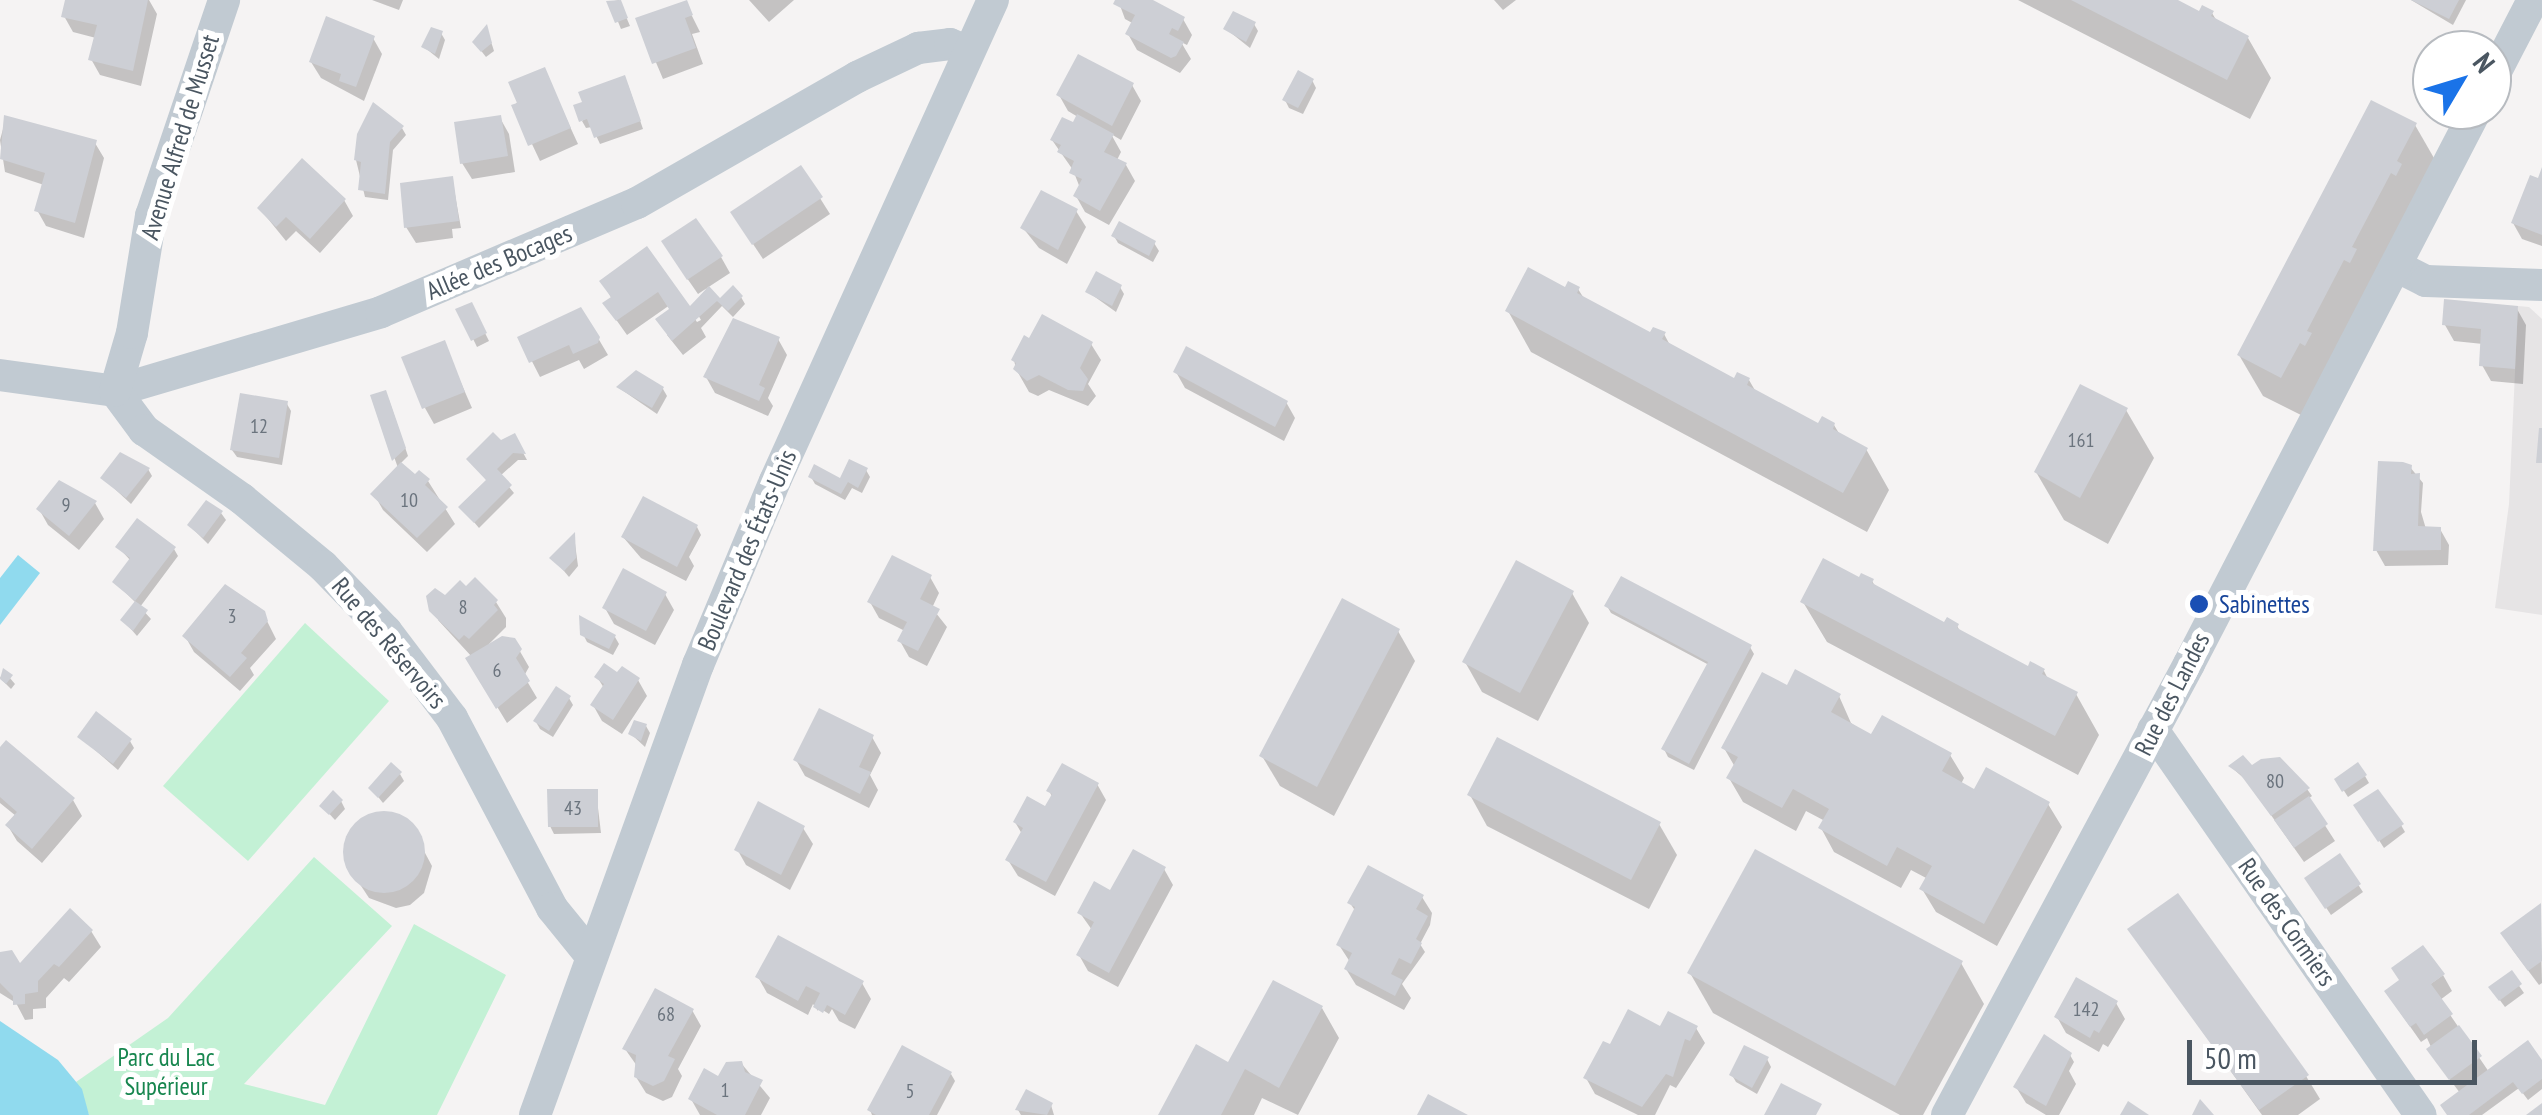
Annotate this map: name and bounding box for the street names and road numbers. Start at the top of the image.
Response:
street label: Avenue Alfred de Musset [134,31,226,243]
street label: Allée des Bocages [422,218,576,306]
street label: Boulevard des États-Unis [691,445,803,655]
street label: Rue des Réservoirs [326,571,452,715]
street label: Rue des Landes [2128,628,2216,760]
street label: Rue des Cormiers [2232,852,2342,992]

